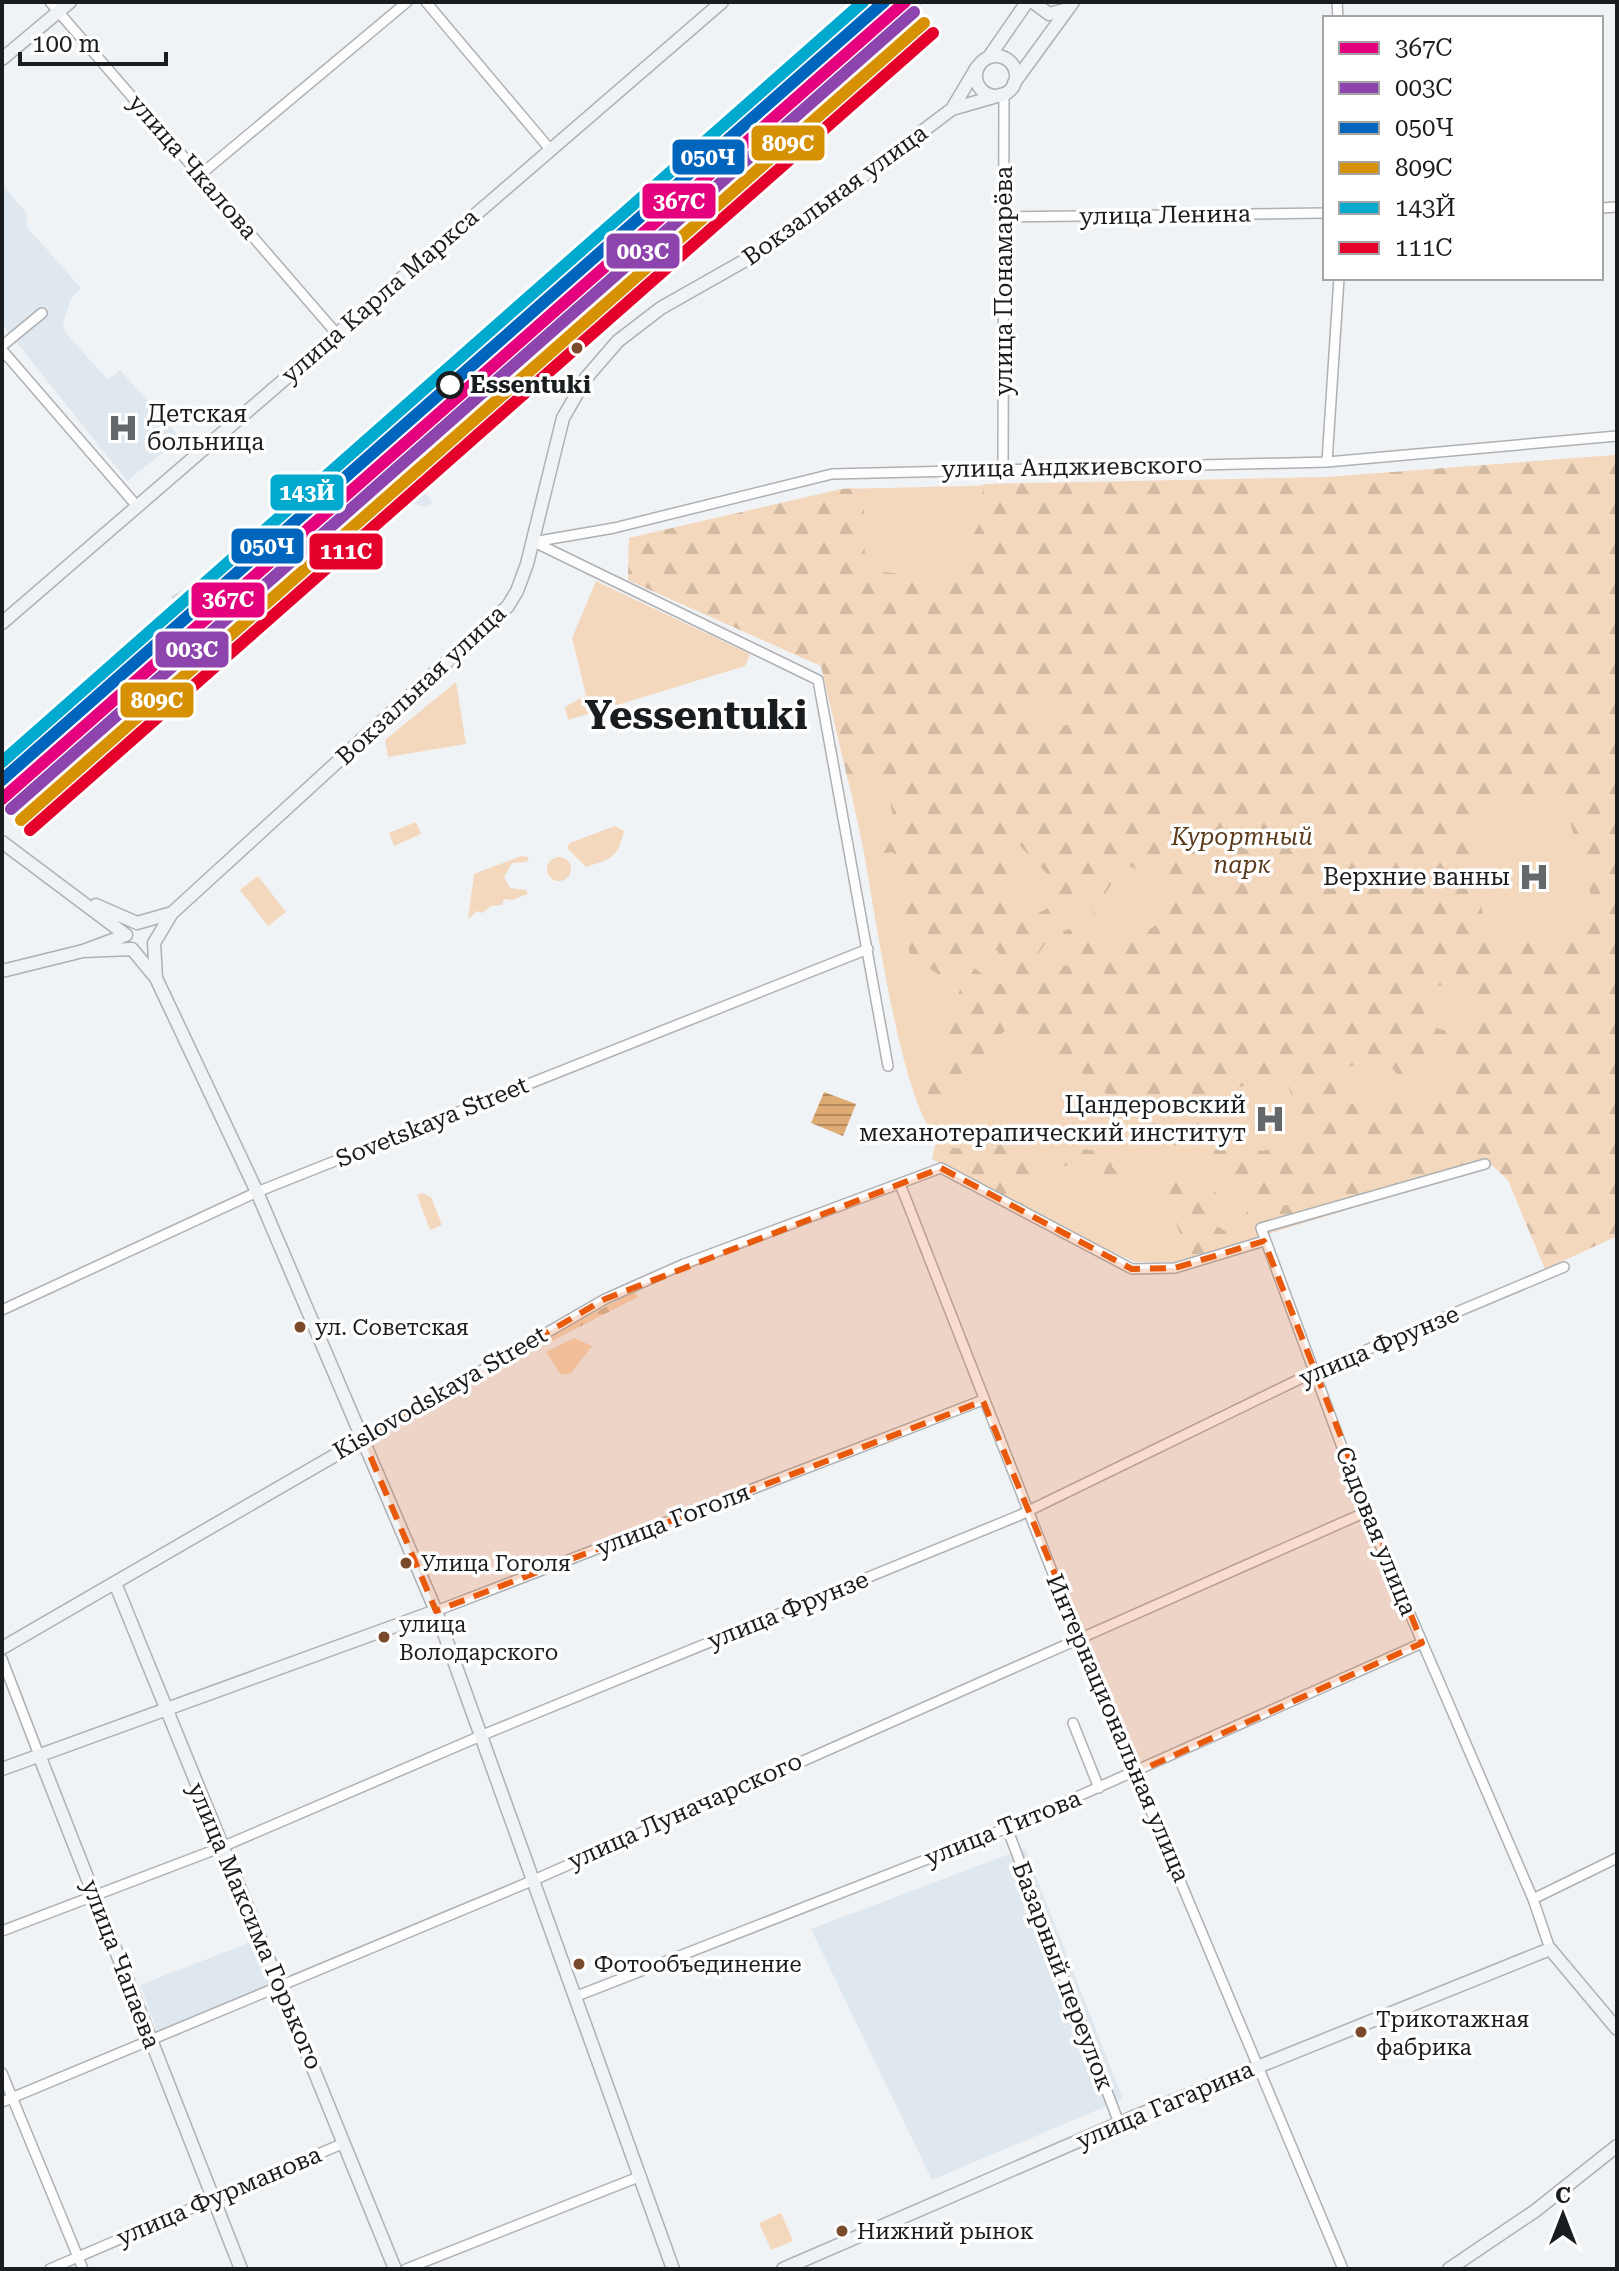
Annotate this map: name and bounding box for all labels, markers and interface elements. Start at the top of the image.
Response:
scale bar [20,16,166,66]
legend [1323,16,1603,280]
text: 100 m [32,30,100,58]
text: 367С [1395,34,1453,62]
text: 003С [1395,74,1453,102]
street label: улица Чкалова [123,89,263,245]
text: 050Ч [1395,114,1454,142]
street label: Вокзальная улица [737,119,933,271]
line badge: 809С [750,124,826,162]
text: 809С [762,131,814,156]
line badge: 050Ч [671,138,746,176]
text: 050Ч [681,145,735,170]
text: 809С [1395,154,1453,182]
street label: улица Понамарёва [990,166,1018,396]
line badge: 367С [641,182,717,220]
text: 367С [653,189,705,214]
text: 143Й [1395,193,1456,222]
street label: улица Ленина [1079,200,1251,230]
street label: улица Карла Маркса [276,203,484,389]
line badge: 003С [605,232,681,270]
text: 111С [1395,234,1453,262]
text: 003С [617,239,669,264]
unlabelled marker [569,340,585,356]
place label: Essentuki [470,371,591,399]
marker: Essentuki [437,372,463,398]
place label: Детская больница [147,400,264,456]
hospital icon: Детская больница [106,411,140,445]
street label: улица Анджиевского [941,451,1203,483]
line badge: 143Й [269,473,345,512]
text: 143Й [279,479,335,505]
line badge: 050Ч [230,527,305,565]
line badge: 111С [308,532,384,571]
text: 050Ч [240,534,294,559]
text: 111С [320,539,372,564]
line badge: 367С [190,581,266,619]
text: 367С [202,587,254,612]
street label: Вокзальная улица [331,599,511,771]
line badge: 003С [154,630,230,669]
text: 003С [166,637,218,662]
line badge: 809С [119,681,195,719]
text: 809С [131,688,183,713]
district label: Yessentuki [584,692,808,739]
park label: Курортный парк [1170,823,1313,879]
hospital icon: Верхние ванны [1517,860,1551,894]
place label: Верхние ванны [1323,863,1510,891]
street label: Sovetskaya Street [332,1071,532,1173]
place label: Цандеровский механотерапический институт [859,1091,1246,1147]
hospital icon: Цандеровский механотерапический институт [1253,1102,1287,1136]
street label: улица Фрунзе [1295,1300,1463,1392]
place label: ул. Советская [315,1315,469,1340]
marker: ул. Советская [292,1319,308,1335]
street label: Kislovodskaya Street [328,1320,552,1466]
street label: Садовая улица [1329,1442,1423,1620]
street label: улица Гоголя [592,1478,754,1562]
place label: Улица Гоголя [421,1551,571,1576]
marker: Улица Гоголя [398,1555,414,1571]
street label: улица Фрунзе [704,1565,872,1655]
street label: Интернациональная улица [1040,1570,1196,1886]
place label: улица Володарского [399,1612,558,1665]
marker: улица Володарского [376,1629,392,1645]
street label: улица Луначарского [564,1747,806,1875]
street label: улица Максима Горького [182,1778,328,2074]
street label: улица Титова [921,1784,1085,1872]
street label: Базарный переулок [1006,1858,1120,2094]
street label: улица Чапаева [76,1876,166,2052]
place label: Фотообъединение [594,1952,802,1977]
marker: Фотообъединение [571,1956,587,1972]
place label: Трикотажная фабрика [1376,2007,1529,2060]
marker: Трикотажная фабрика [1353,2024,1369,2040]
street label: улица Гагарина [1072,2055,1258,2155]
street label: улица Фурманова [112,2140,326,2252]
north arrow [1523,2175,1603,2255]
text: С [1555,2183,1571,2208]
place label: Нижний рынок [857,2219,1034,2244]
marker: Нижний рынок [834,2223,850,2239]

